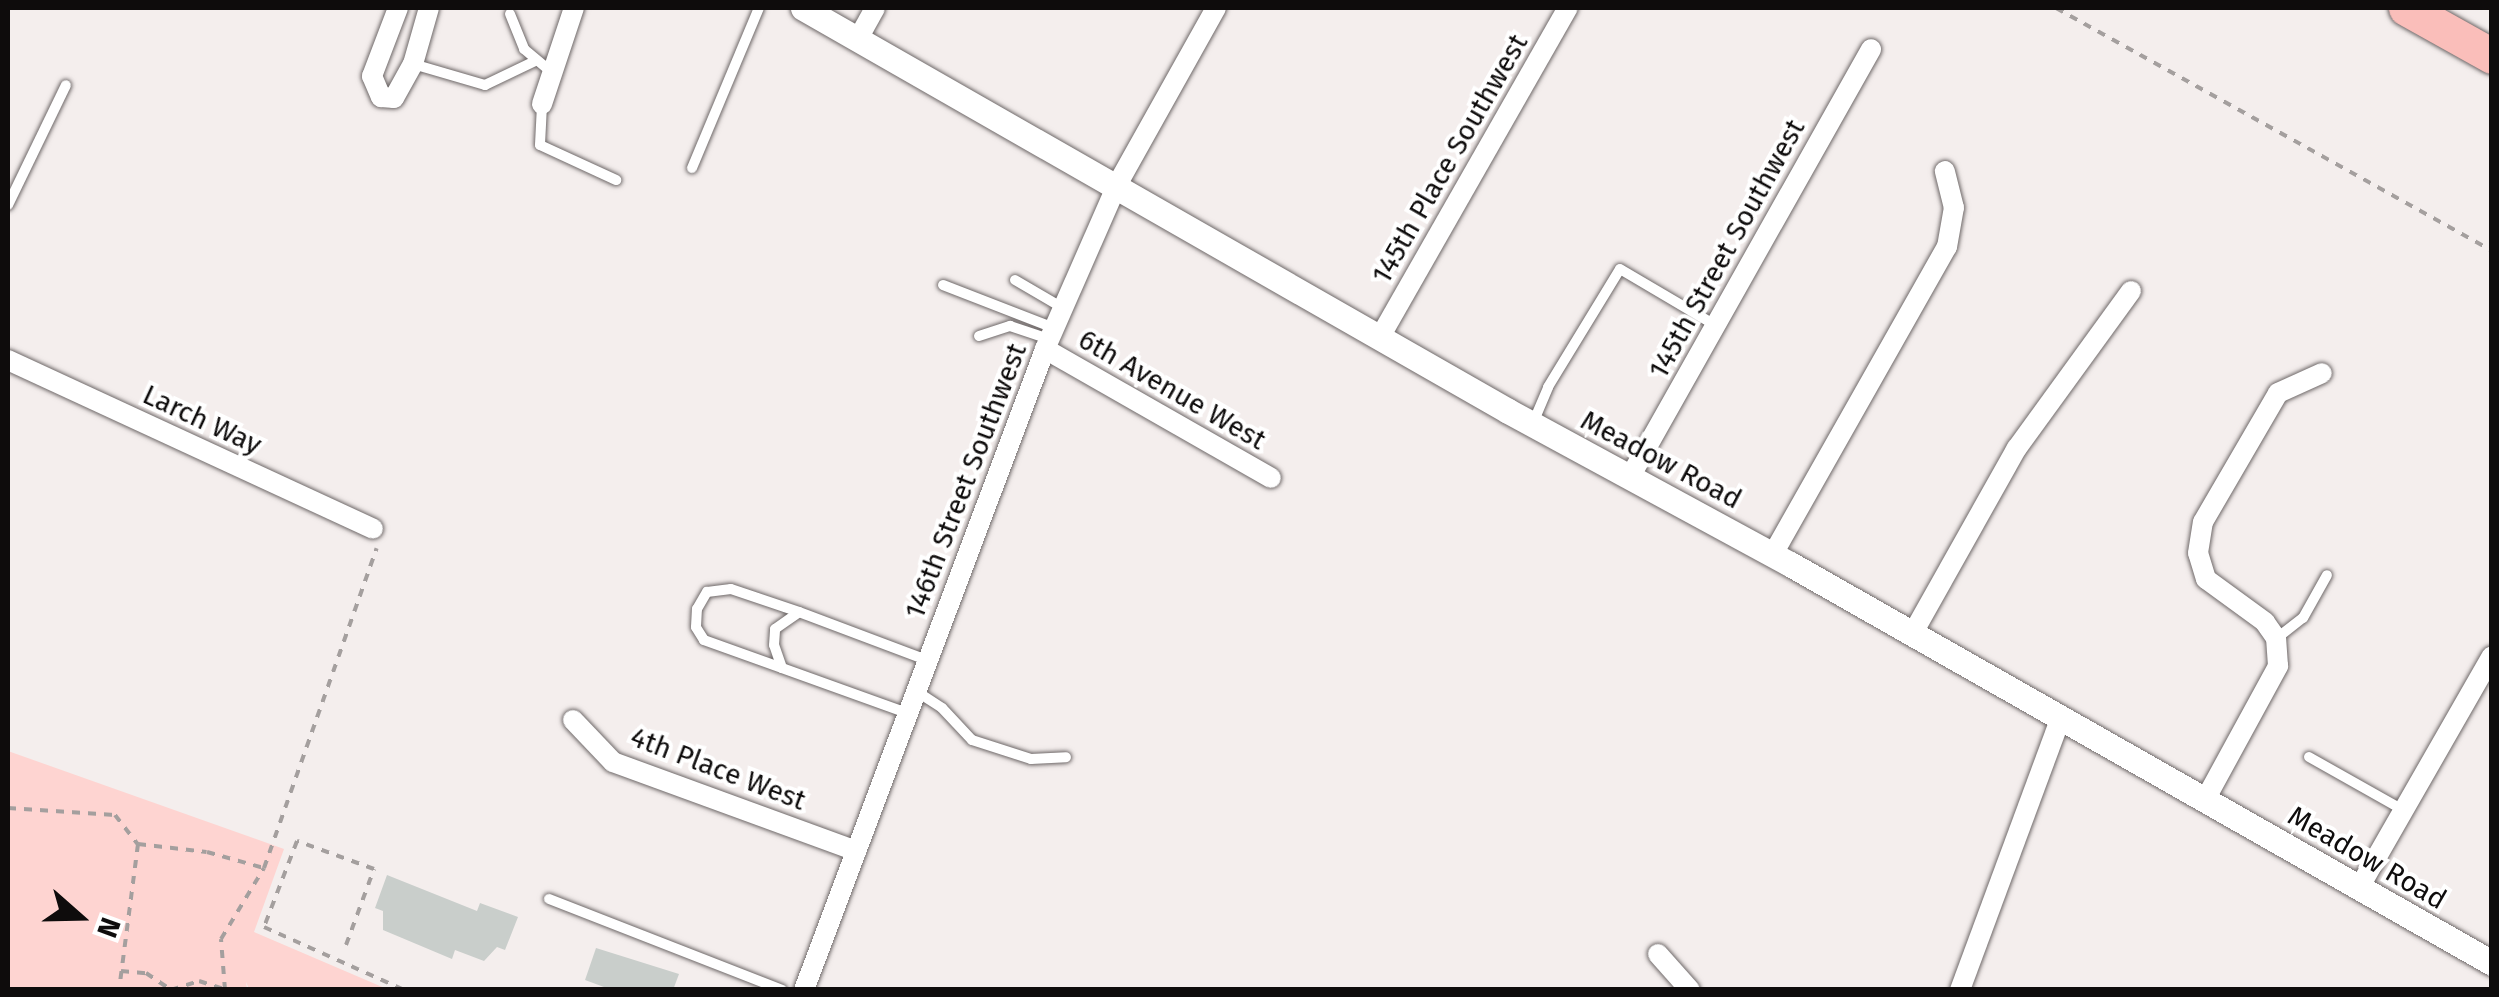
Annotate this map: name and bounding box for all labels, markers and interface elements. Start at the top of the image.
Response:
street label: 145th Place Southwest [1365,28,1535,290]
street label: 145th Street Southwest [1642,114,1812,384]
street label: 6th Avenue West [1072,323,1272,457]
street label: 146th Street Southwest [898,339,1034,623]
street label: Larch Way [137,378,267,462]
street label: Meadow Road [1575,404,1747,516]
street label: 4th Place West [626,720,810,818]
street label: Meadow Road [2282,799,2452,917]
north arrow [30,867,130,967]
text: N [90,913,127,942]

